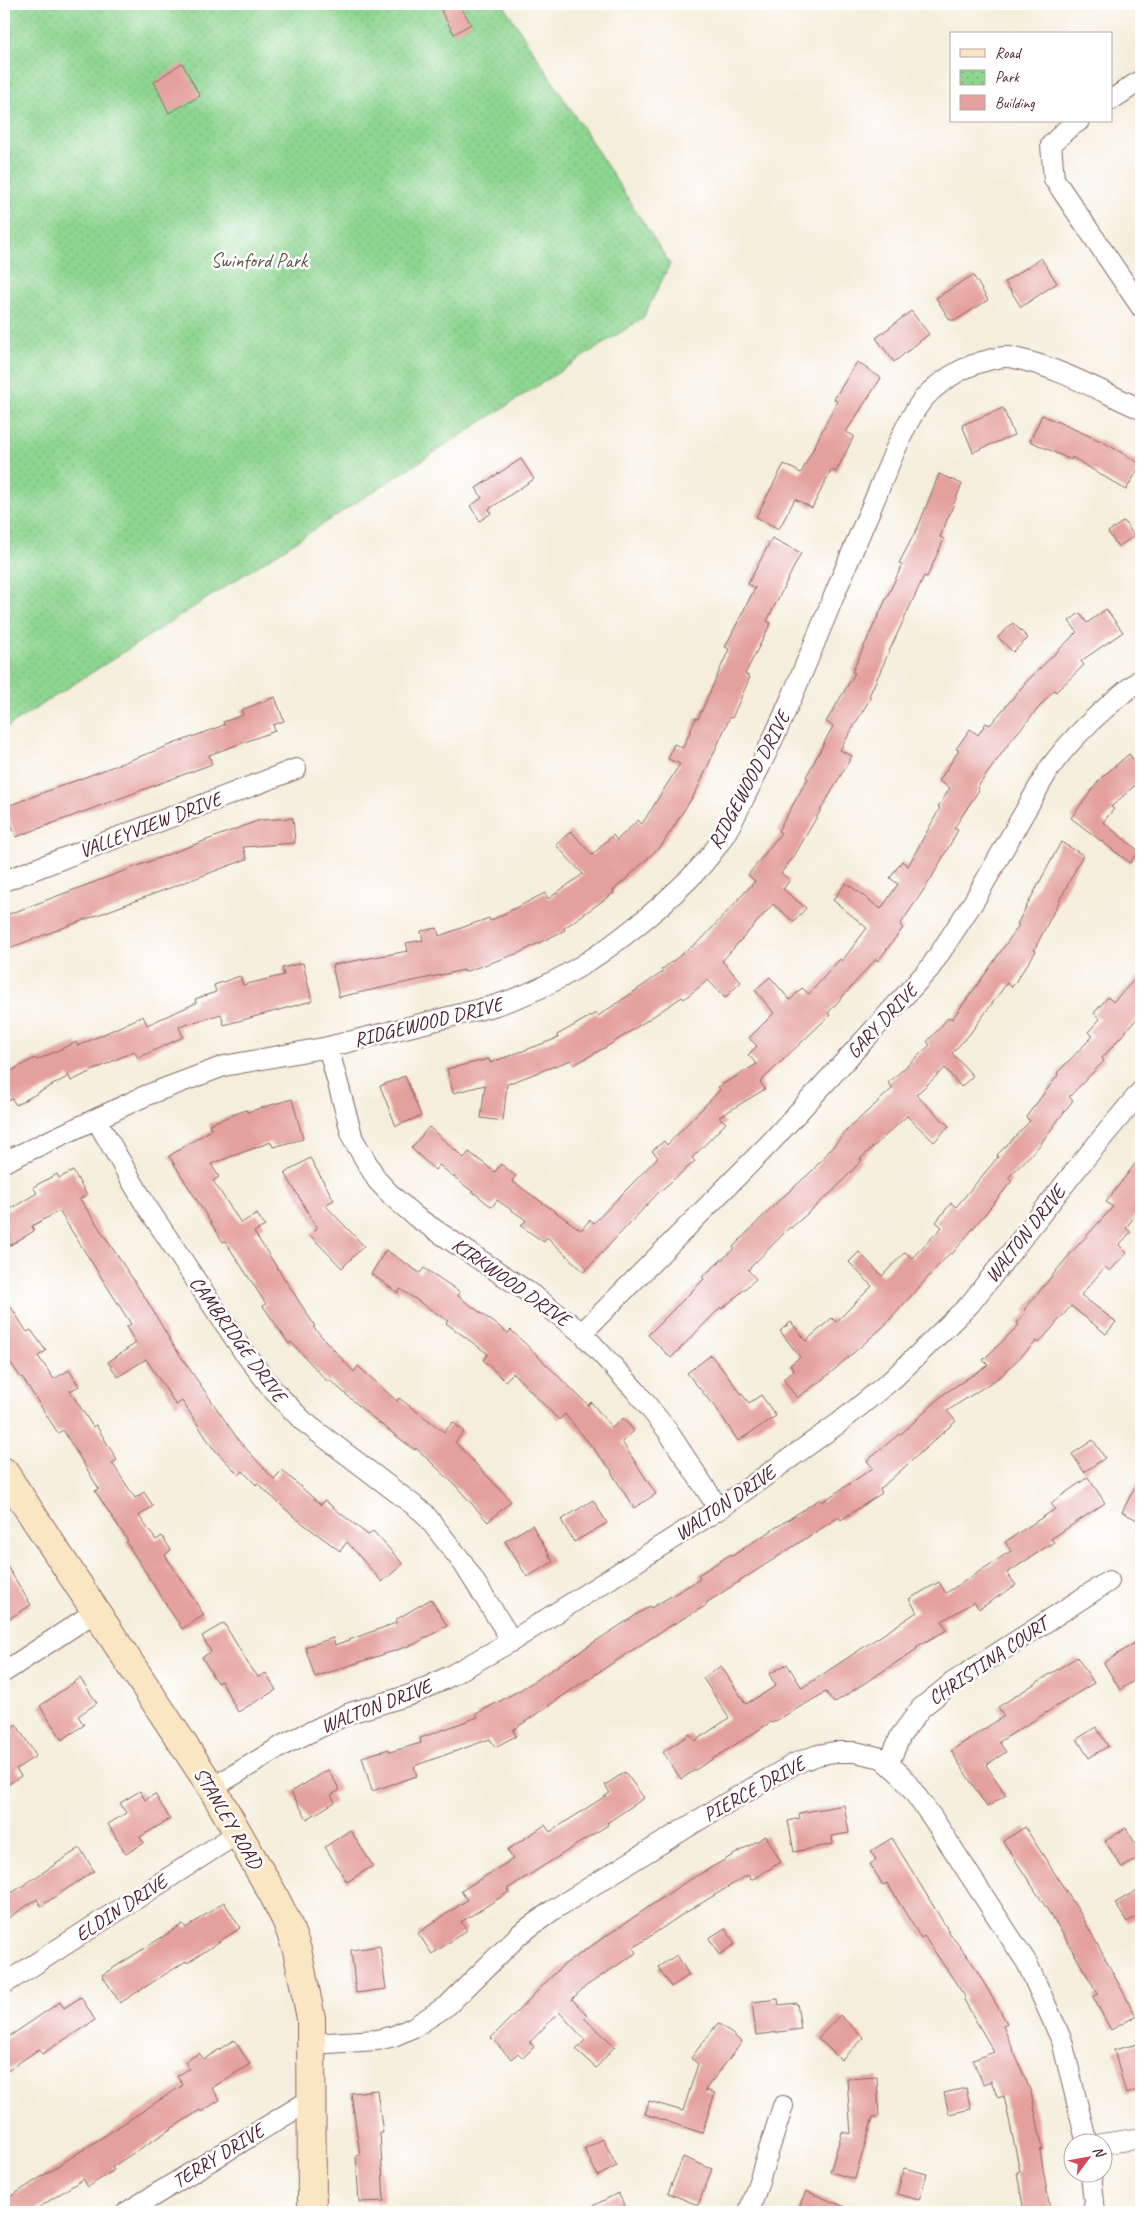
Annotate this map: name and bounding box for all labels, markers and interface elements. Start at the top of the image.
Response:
legend [950,32,1112,122]
text: Road [995,44,1022,63]
text: Park [995,68,1020,87]
text: Building [995,94,1035,113]
park label: Swinford Park [211,248,309,273]
street label: RIDGEWOOD DRIVE [702,704,797,853]
street label: VALLEYVIEW DRIVE [75,785,227,864]
street label: GARY DRIVE [841,976,925,1064]
street label: RIDGEWOOD DRIVE [351,991,508,1053]
street label: WALTON DRIVE [979,1179,1072,1288]
street label: KIRKWOOD DRIVE [447,1232,577,1334]
street label: CAMBRIDGE DRIVE [184,1271,294,1409]
street label: WALTON DRIVE [670,1459,782,1546]
street label: CHRISTINA COURT [923,1609,1057,1710]
street label: WALTON DRIVE [317,1673,437,1739]
street label: PIERCE DRIVE [699,1749,812,1827]
street label: STANLEY ROAD [188,1763,269,1874]
street label: ELDIN DRIVE [70,1868,174,1947]
street label: TERRY DRIVE [168,2116,271,2194]
north arrow [1062,2134,1112,2184]
text: N [1089,2143,1109,2162]

